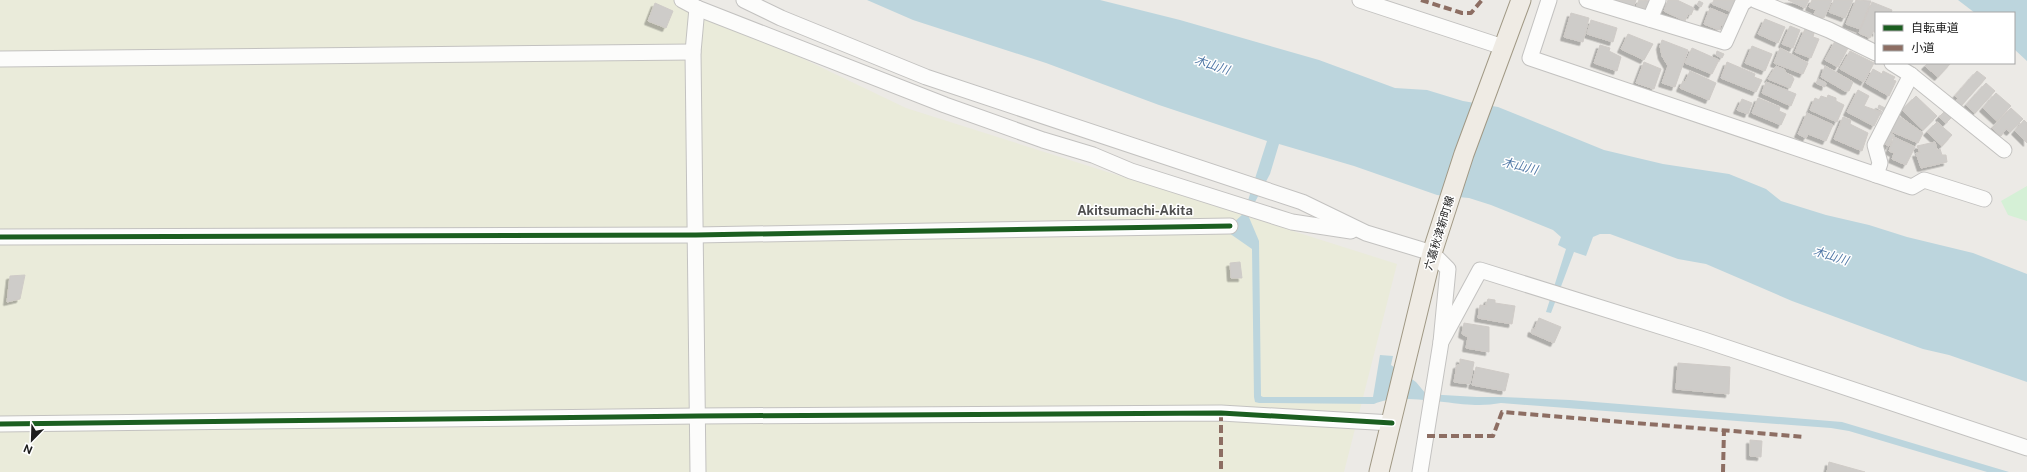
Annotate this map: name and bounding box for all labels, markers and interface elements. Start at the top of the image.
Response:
legend [1875,12,2015,64]
text: 自転車道 [1911,21,1959,35]
text: 小道 [1911,41,1935,55]
water label: 木山川 [1193,53,1233,78]
water label: 木山川 [1501,155,1541,178]
street label: 六嘉秋津新町線 [1422,194,1456,272]
district label: Akitsumachi-Akita [1077,203,1193,218]
water label: 木山川 [1812,244,1852,269]
north arrow [12,420,52,460]
text: N [22,442,34,456]

